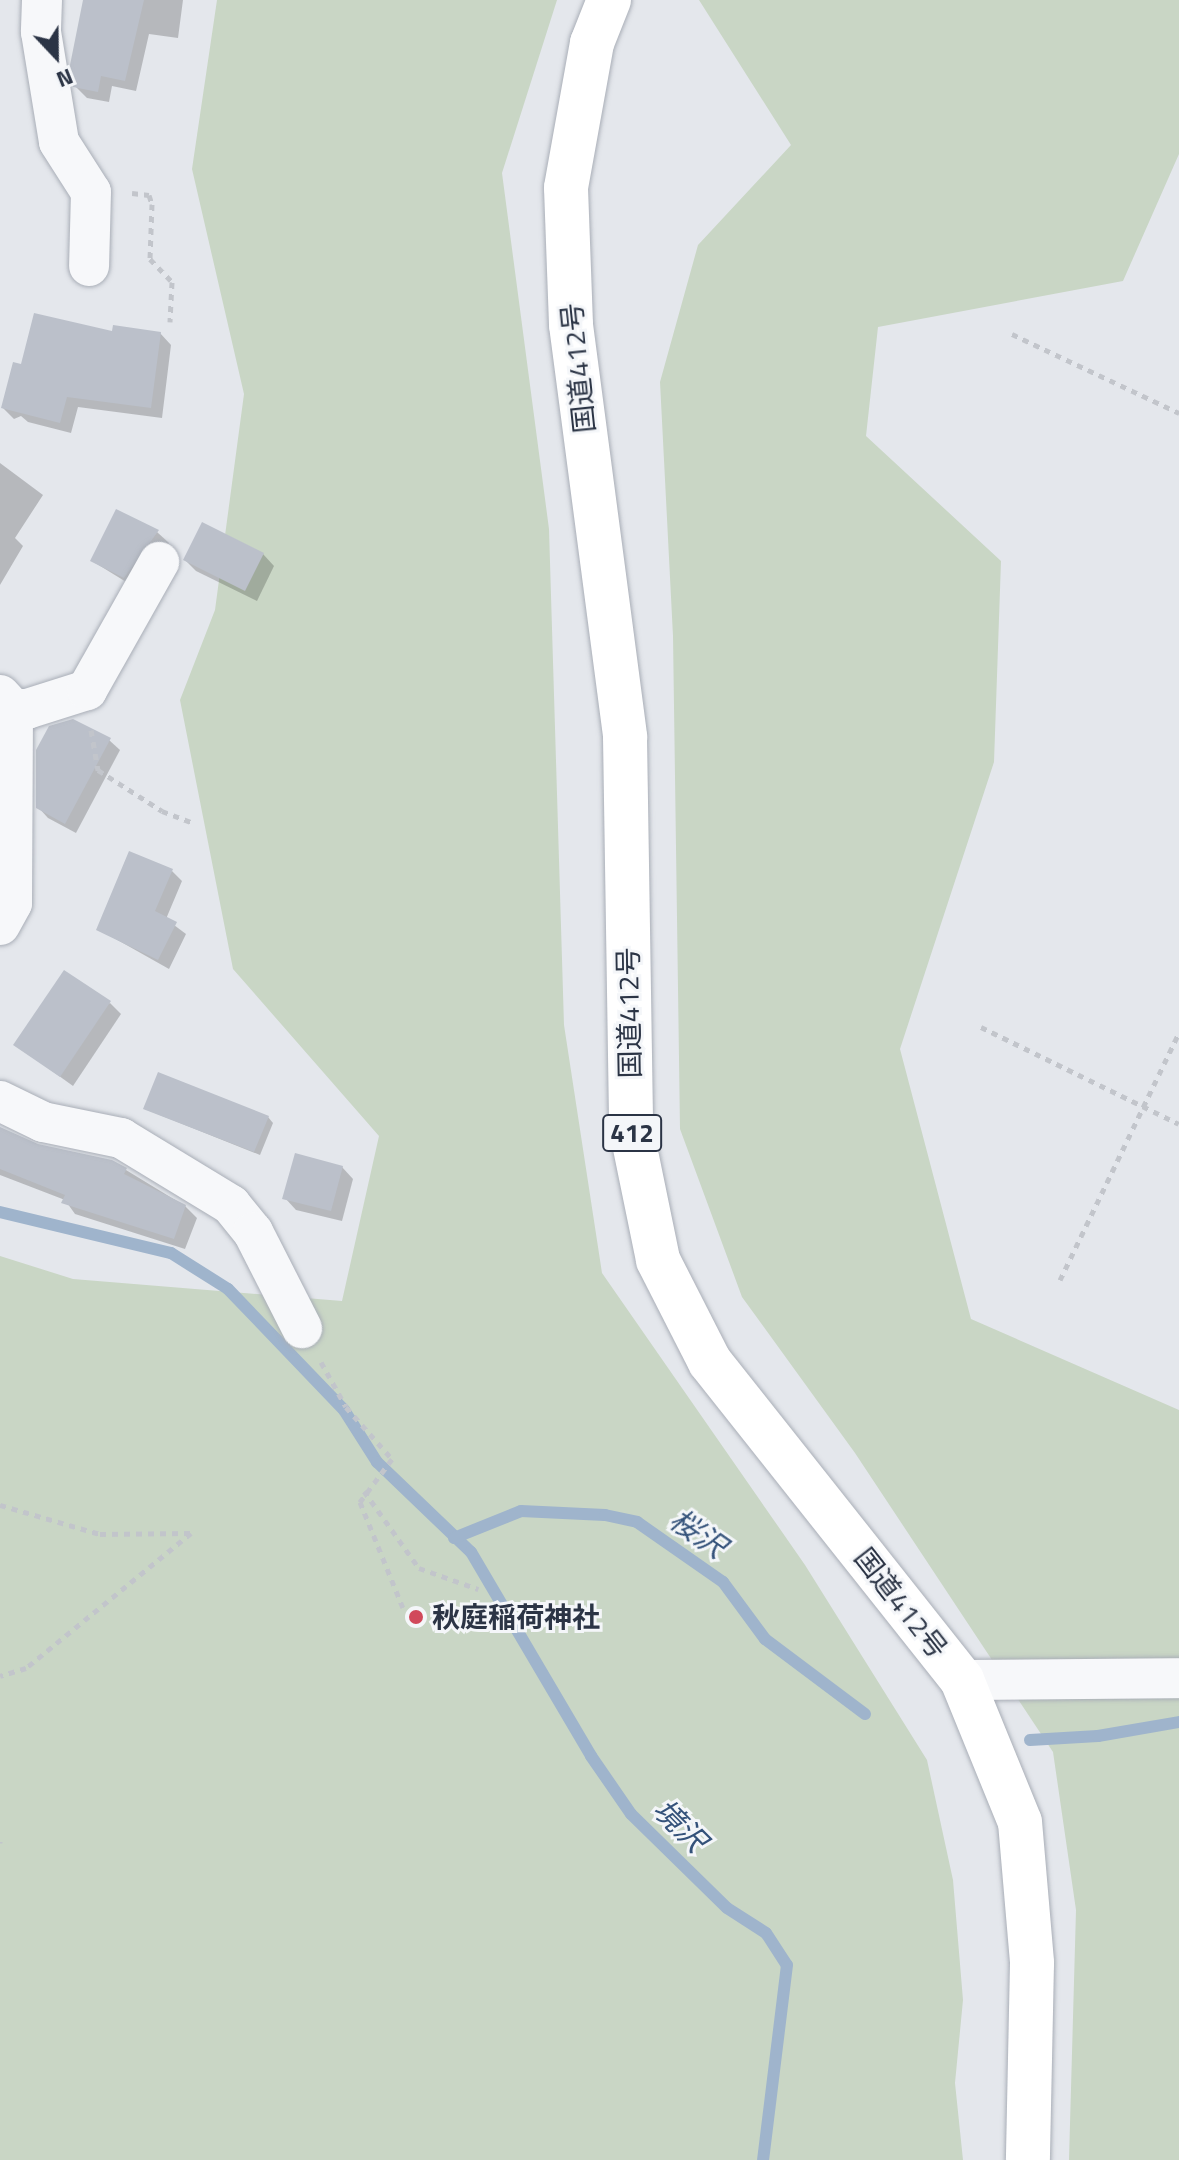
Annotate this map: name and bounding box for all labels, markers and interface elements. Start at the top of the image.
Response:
north arrow [16,16,96,96]
text: N [52,60,78,97]
street label: 国道412号 [554,301,602,435]
street label: 国道412号 [611,947,647,1079]
road number: 412 [602,1111,662,1155]
water label: 桜沢 [663,1501,733,1565]
street label: 国道412号 [847,1541,955,1665]
place label: 秋庭稲荷神社 [432,1600,600,1634]
marker: 秋庭稲荷神社 [407,1608,425,1626]
water label: 境沢 [646,1791,714,1859]

